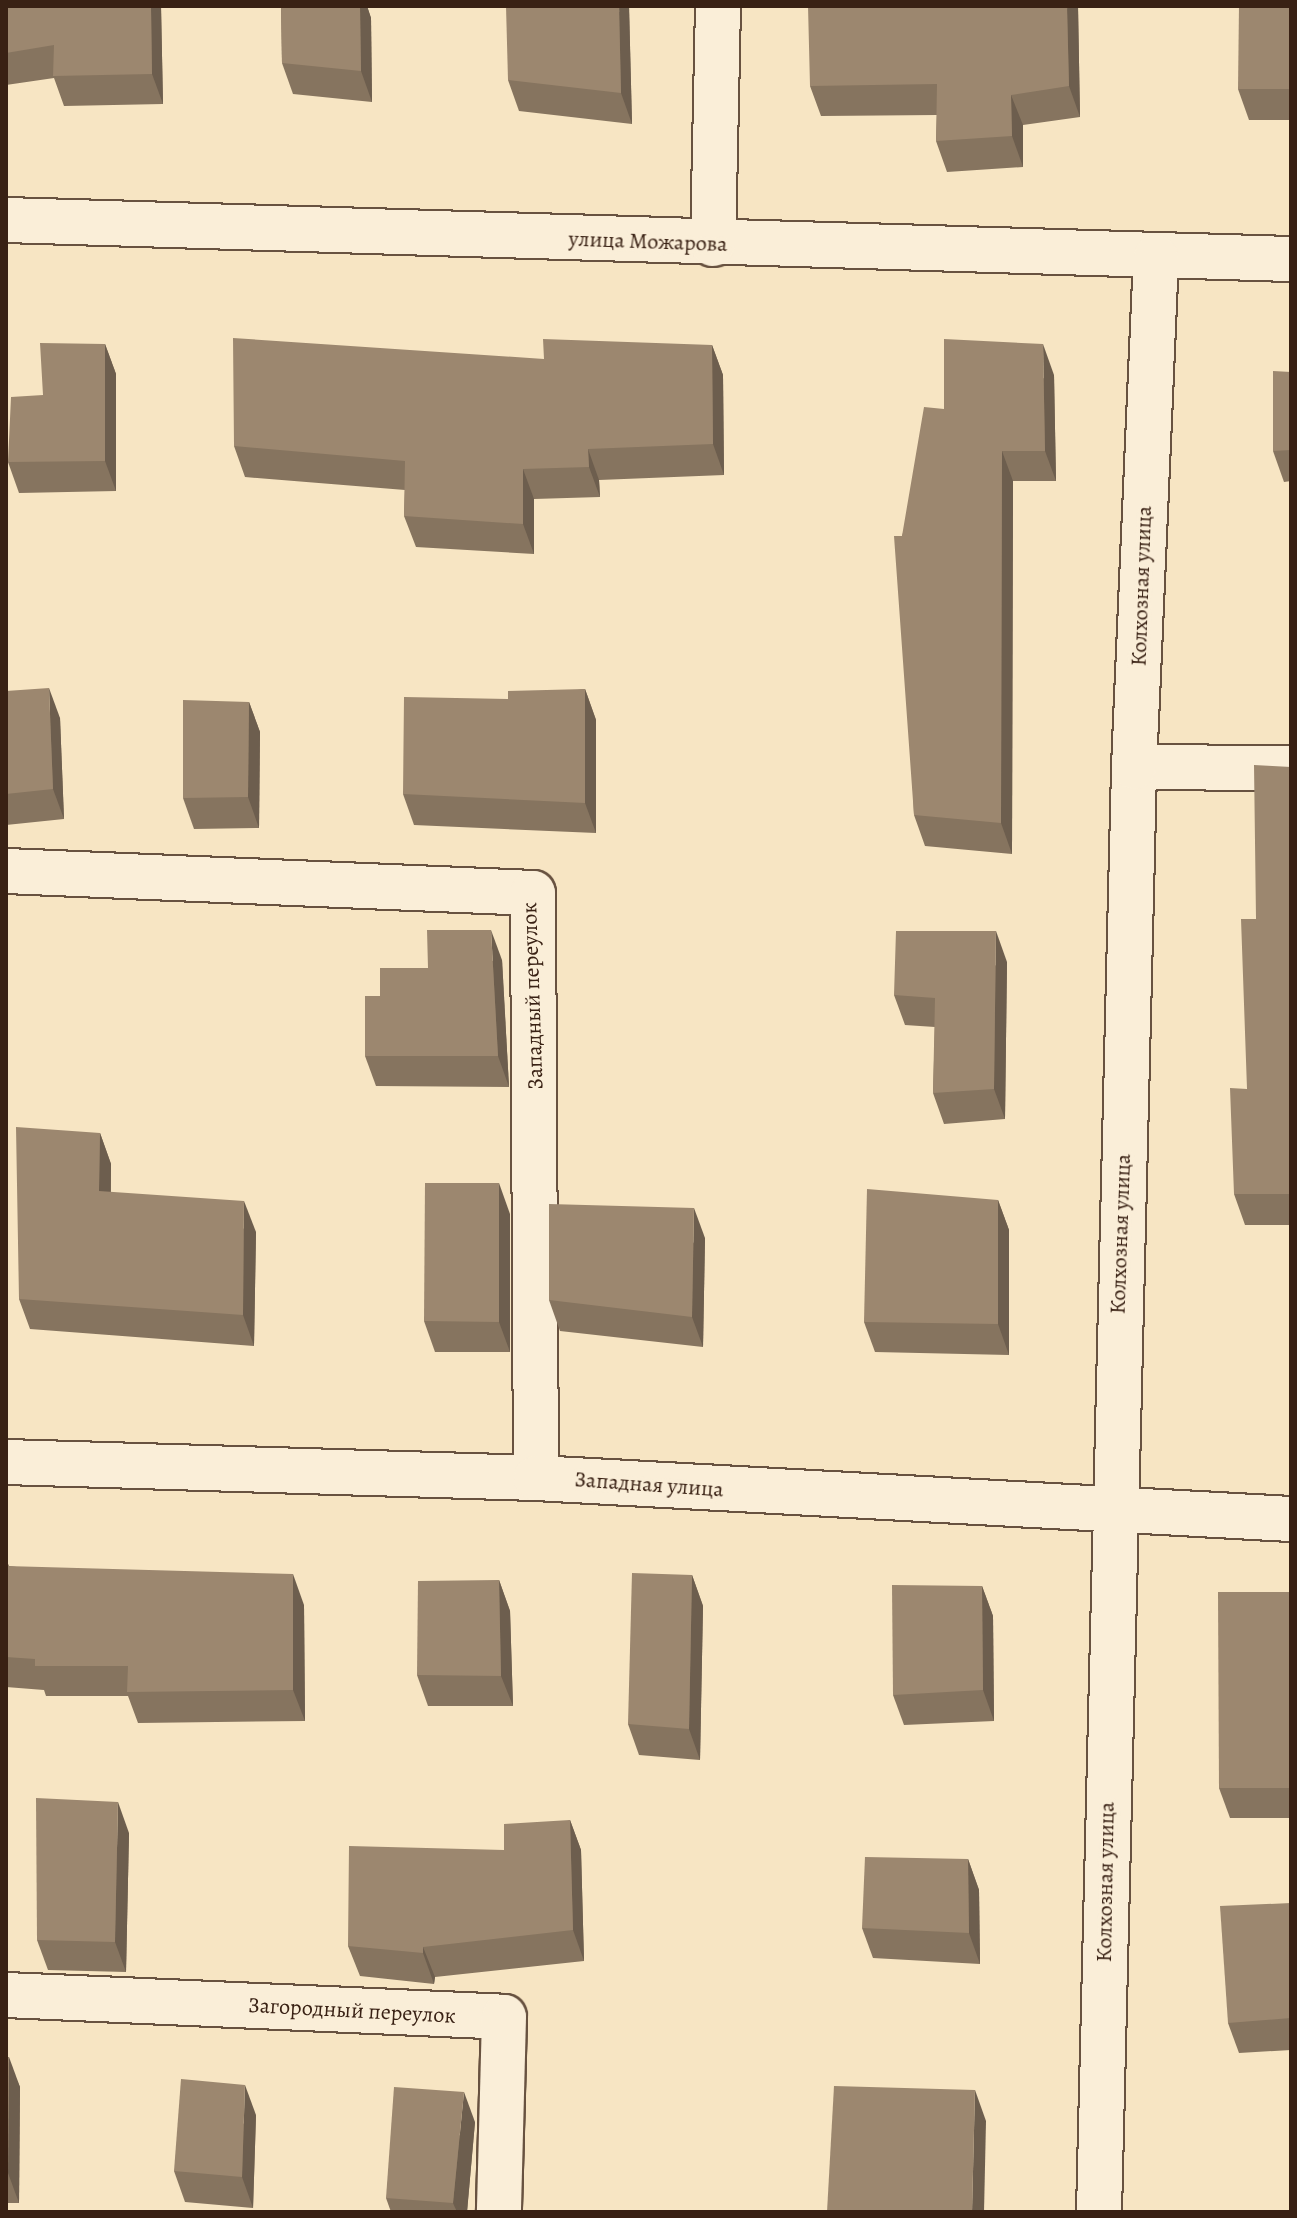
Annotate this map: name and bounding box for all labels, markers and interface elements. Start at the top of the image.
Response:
street label: улица Можарова [568,226,728,258]
street label: Колхозная улица [1126,505,1158,667]
street label: Западный переулок [517,902,549,1090]
street label: Колхозная улица [1105,1153,1137,1315]
street label: Западная улица [574,1467,724,1503]
street label: Колхозная улица [1091,1802,1121,1962]
street label: Загородный переулок [248,1992,456,2030]

